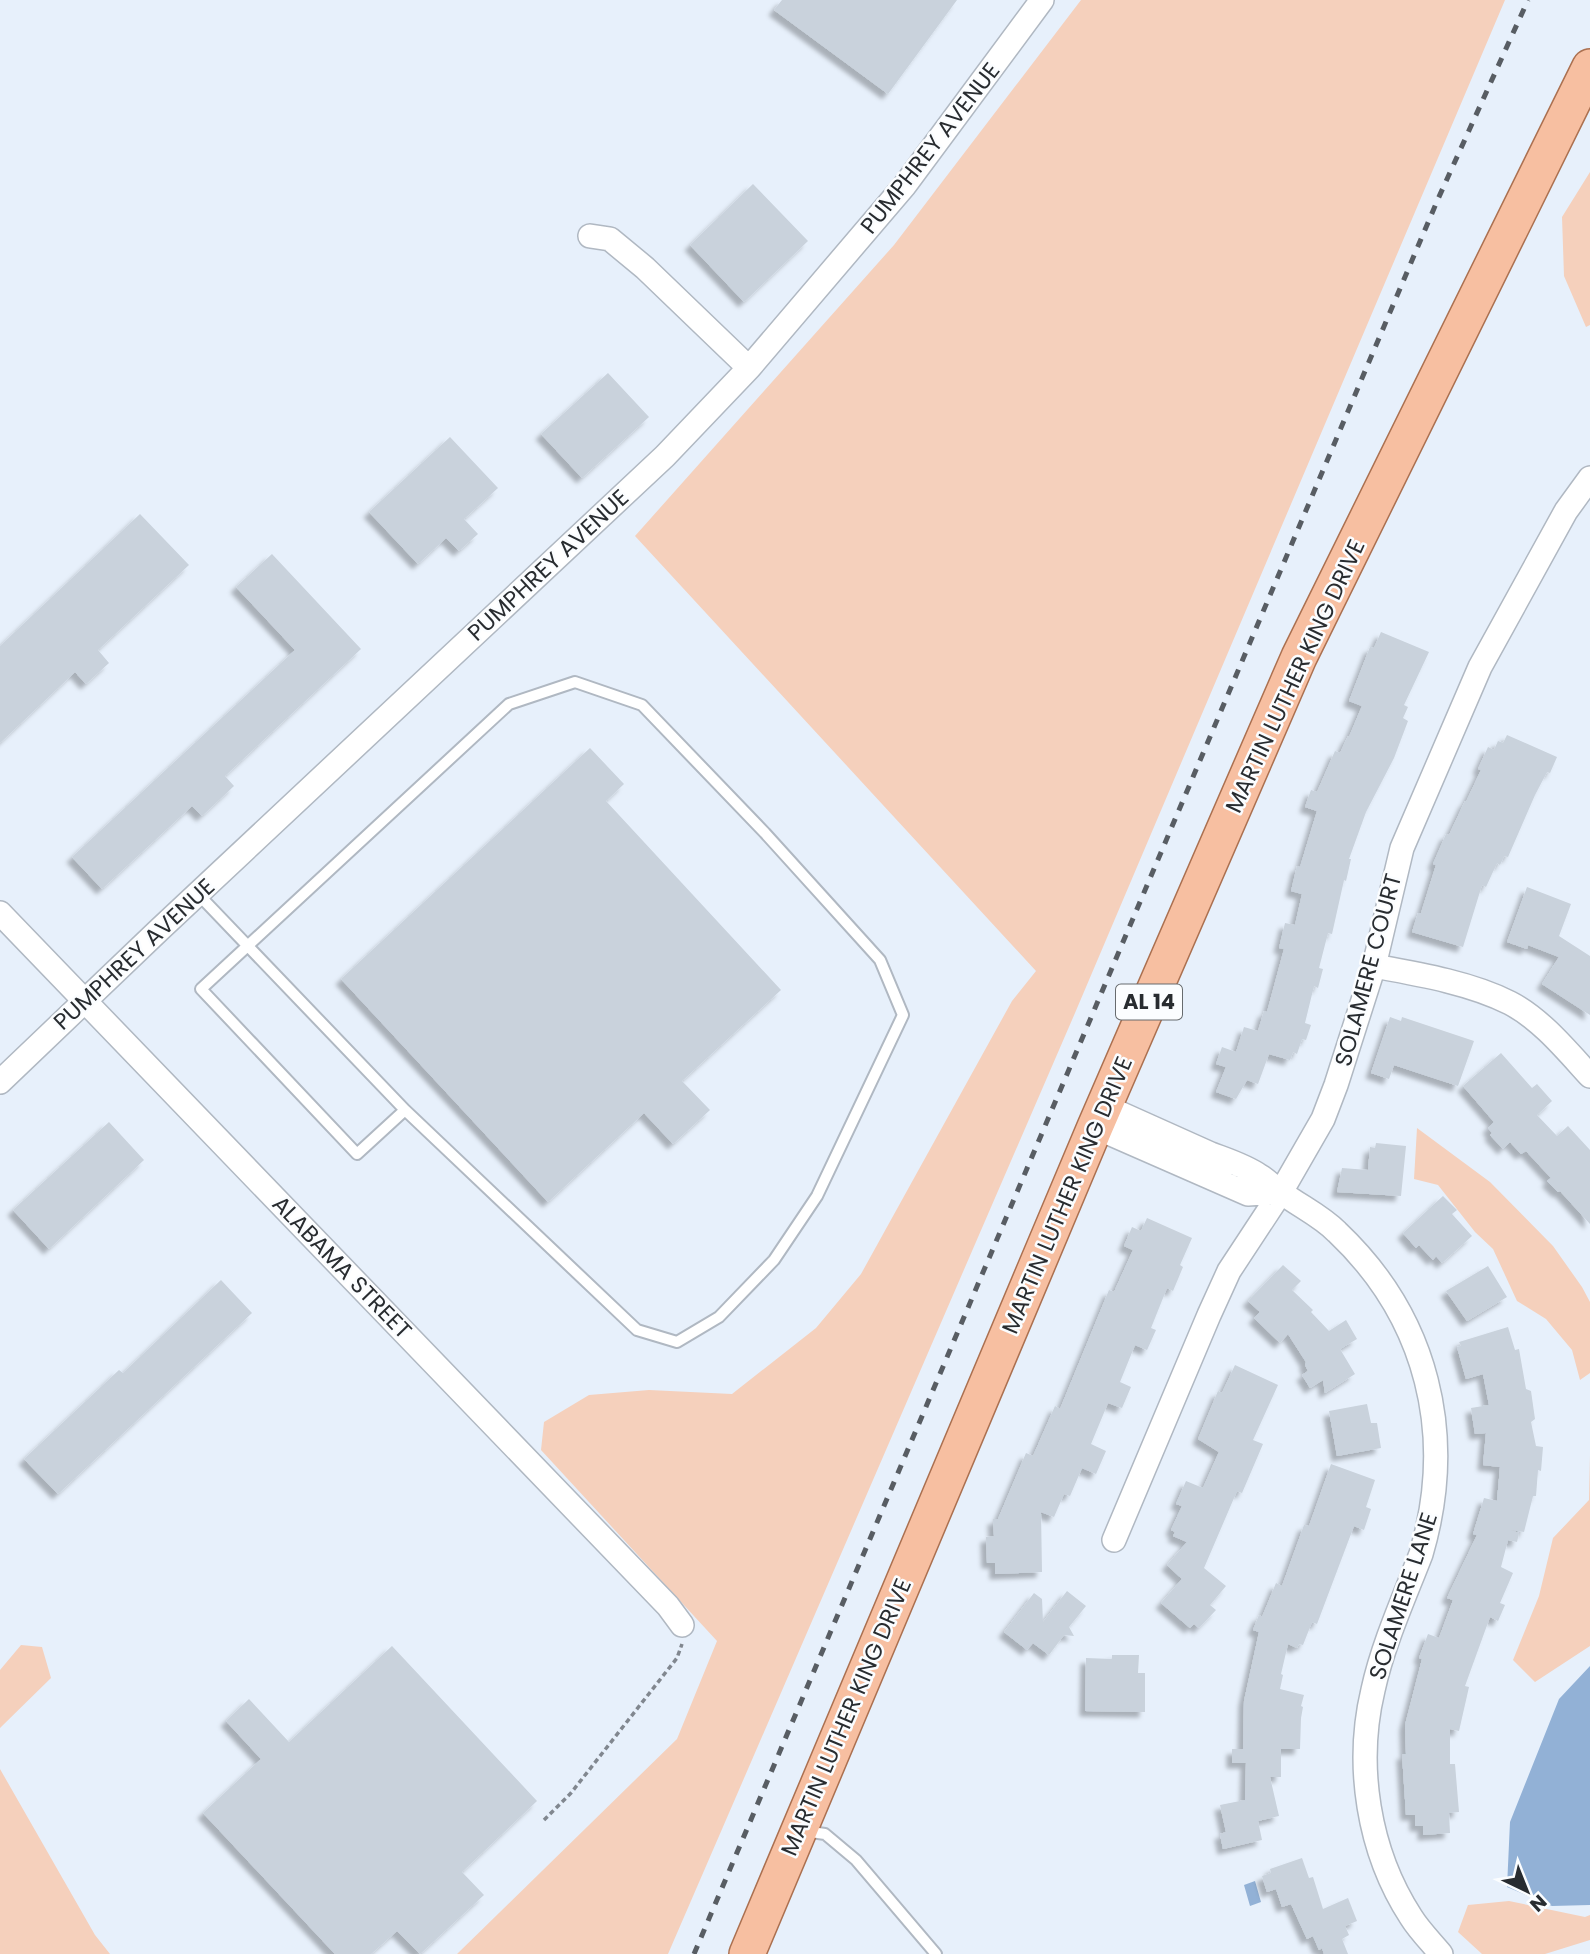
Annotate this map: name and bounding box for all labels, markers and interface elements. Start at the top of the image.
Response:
street label: PUMPHREY AVENUE [853,56,1007,240]
street label: PUMPHREY AVENUE [460,482,636,648]
street label: MARTIN LUTHER KING DRIVE [1217,534,1373,818]
street label: SOLAMERE COURT [1327,870,1409,1070]
street label: PUMPHREY AVENUE [46,871,222,1037]
road number: AL 14 [1116,984,1182,1020]
street label: MARTIN LUTHER KING DRIVE [994,1051,1140,1339]
street label: ALABAMA STREET [265,1188,419,1346]
street label: SOLAMERE LANE [1361,1508,1445,1684]
street label: MARTIN LUTHER KING DRIVE [773,1573,919,1861]
north arrow [1492,1856,1562,1926]
text: N [1524,1888,1553,1918]

